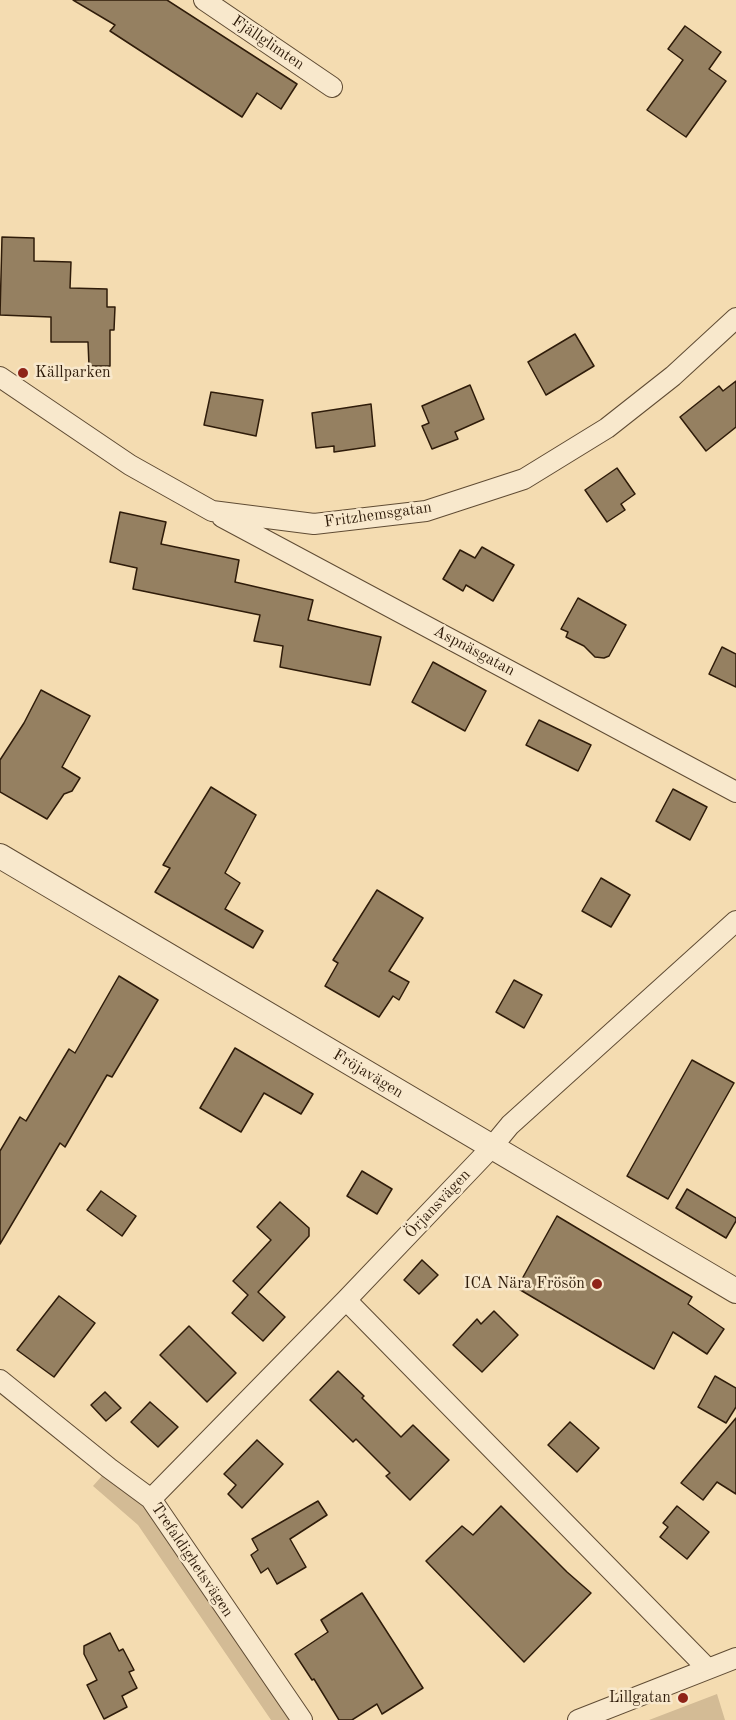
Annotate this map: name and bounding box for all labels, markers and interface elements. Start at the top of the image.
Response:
street label: Fjällglimten [228,12,308,74]
place label: Källparken [35,363,111,383]
marker: Källparken [16,366,30,380]
street label: Fritzhemsgatan [323,498,433,532]
street label: Aspnäsgatan [430,621,518,681]
street label: Fröjavägen [329,1045,407,1103]
street label: Örjansvägen [401,1165,475,1243]
place label: ICA Nära Frösön [464,1274,585,1294]
marker: ICA Nära Frösön [590,1277,604,1291]
street label: Trefaldighetsvägen [147,1499,237,1621]
place label: Lillgatan [609,1688,671,1708]
marker: Lillgatan [676,1691,690,1705]

